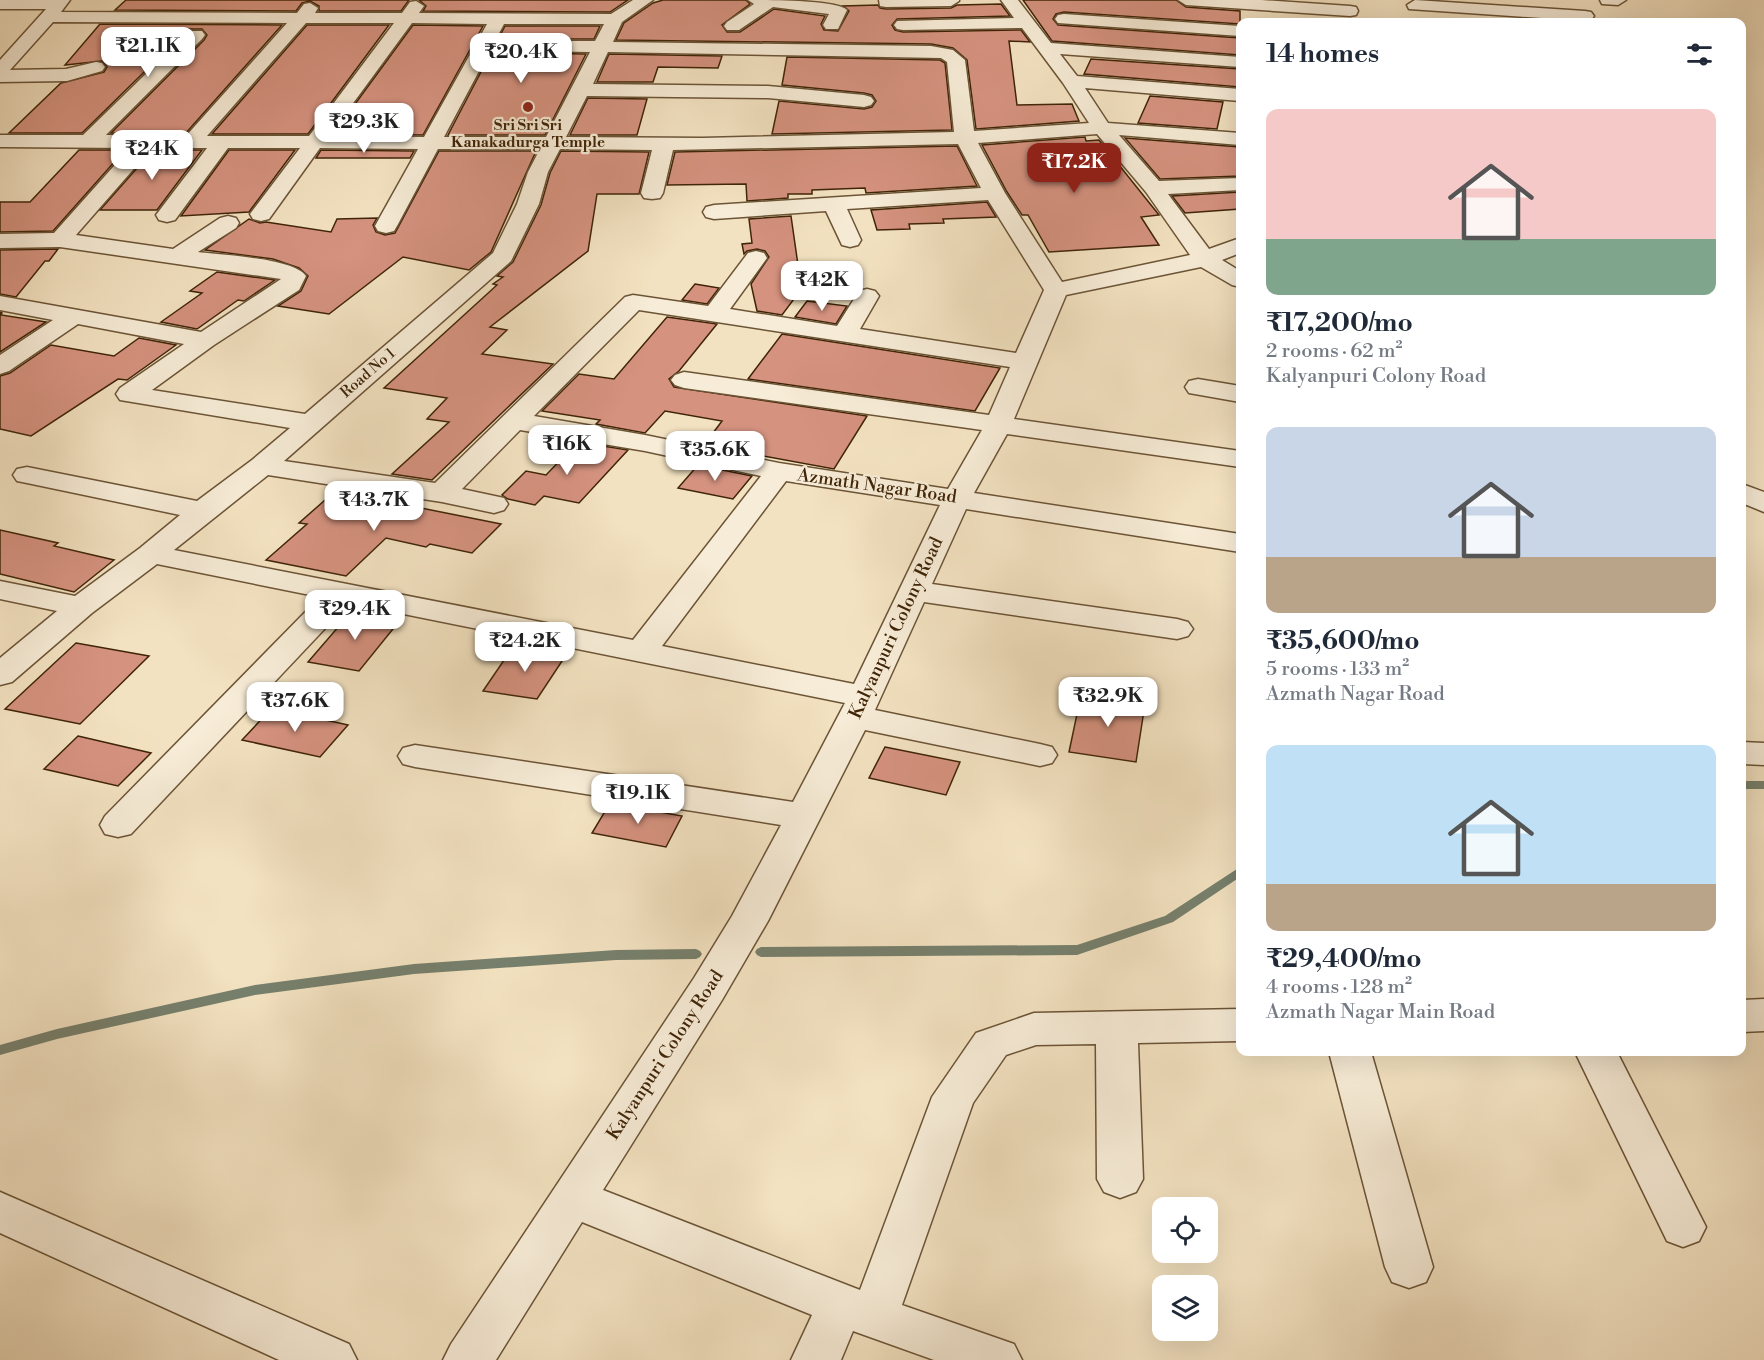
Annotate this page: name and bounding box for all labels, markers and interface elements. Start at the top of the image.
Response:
pin: ₹21.1K [99,27,197,78]
pin: ₹20.4K [472,33,570,84]
text: ₹21.1K [115,34,181,59]
text: 14 homes [1266,38,1379,70]
icon: filters [1683,38,1716,71]
text: ₹20.4K [484,40,558,65]
marker: Sri Sri Sri Kanakadurga Temple [521,100,535,114]
pin: ₹29.3K [315,103,413,154]
text: ₹29.3K [329,110,399,135]
place label: Sri Sri Sri Kanakadurga Temple [451,116,605,152]
pin: ₹24K [116,130,188,181]
text: ₹24K [125,137,179,162]
pin: ₹17.2K [1025,143,1123,194]
icon: home [1437,148,1545,256]
text: ₹17.2K [1041,150,1107,175]
pin: ₹42K [786,261,858,312]
text: ₹42K [795,268,849,293]
text: ₹17,200/mo [1266,307,1413,339]
text: 2 rooms · 62 m² [1266,339,1402,364]
street label: Road No 1 [337,344,400,402]
text: Kalyanpuri Colony Road [1266,364,1486,389]
pin: ₹16K [531,425,603,476]
pin: ₹35.6K [666,431,764,482]
text: ₹16K [542,432,592,457]
text: ₹35.6K [680,438,750,463]
street label: Azmath Nagar Road [795,463,959,509]
icon: home [1437,466,1545,574]
pin: ₹43.7K [325,481,423,532]
text: ₹43.7K [338,488,410,513]
street label: Kalyanpuri Colony Road [844,533,949,723]
pin: ₹29.4K [306,590,404,641]
text: ₹29.4K [319,597,391,622]
pin: ₹24.2K [476,622,574,673]
text: ₹35,600/mo [1266,625,1420,657]
text: ₹24.2K [489,629,561,654]
text: 5 rooms · 133 m² [1266,657,1409,682]
pin: ₹32.9K [1059,677,1157,728]
pin: ₹37.6K [246,682,344,733]
text: Azmath Nagar Road [1266,682,1445,707]
text: ₹32.9K [1073,684,1143,709]
text: ₹37.6K [261,689,329,714]
pin: ₹19.1K [589,774,687,825]
text: ₹19.1K [605,781,671,806]
icon: home [1437,784,1545,892]
text: ₹29,400/mo [1266,943,1421,975]
street label: Kalyanpuri Colony Road [601,965,729,1144]
text: 4 rooms · 128 m² [1266,975,1412,1000]
text: Azmath Nagar Main Road [1266,1000,1495,1025]
map controls [1152,1197,1218,1341]
button: locate [1152,1197,1218,1263]
button: layers [1152,1275,1218,1341]

